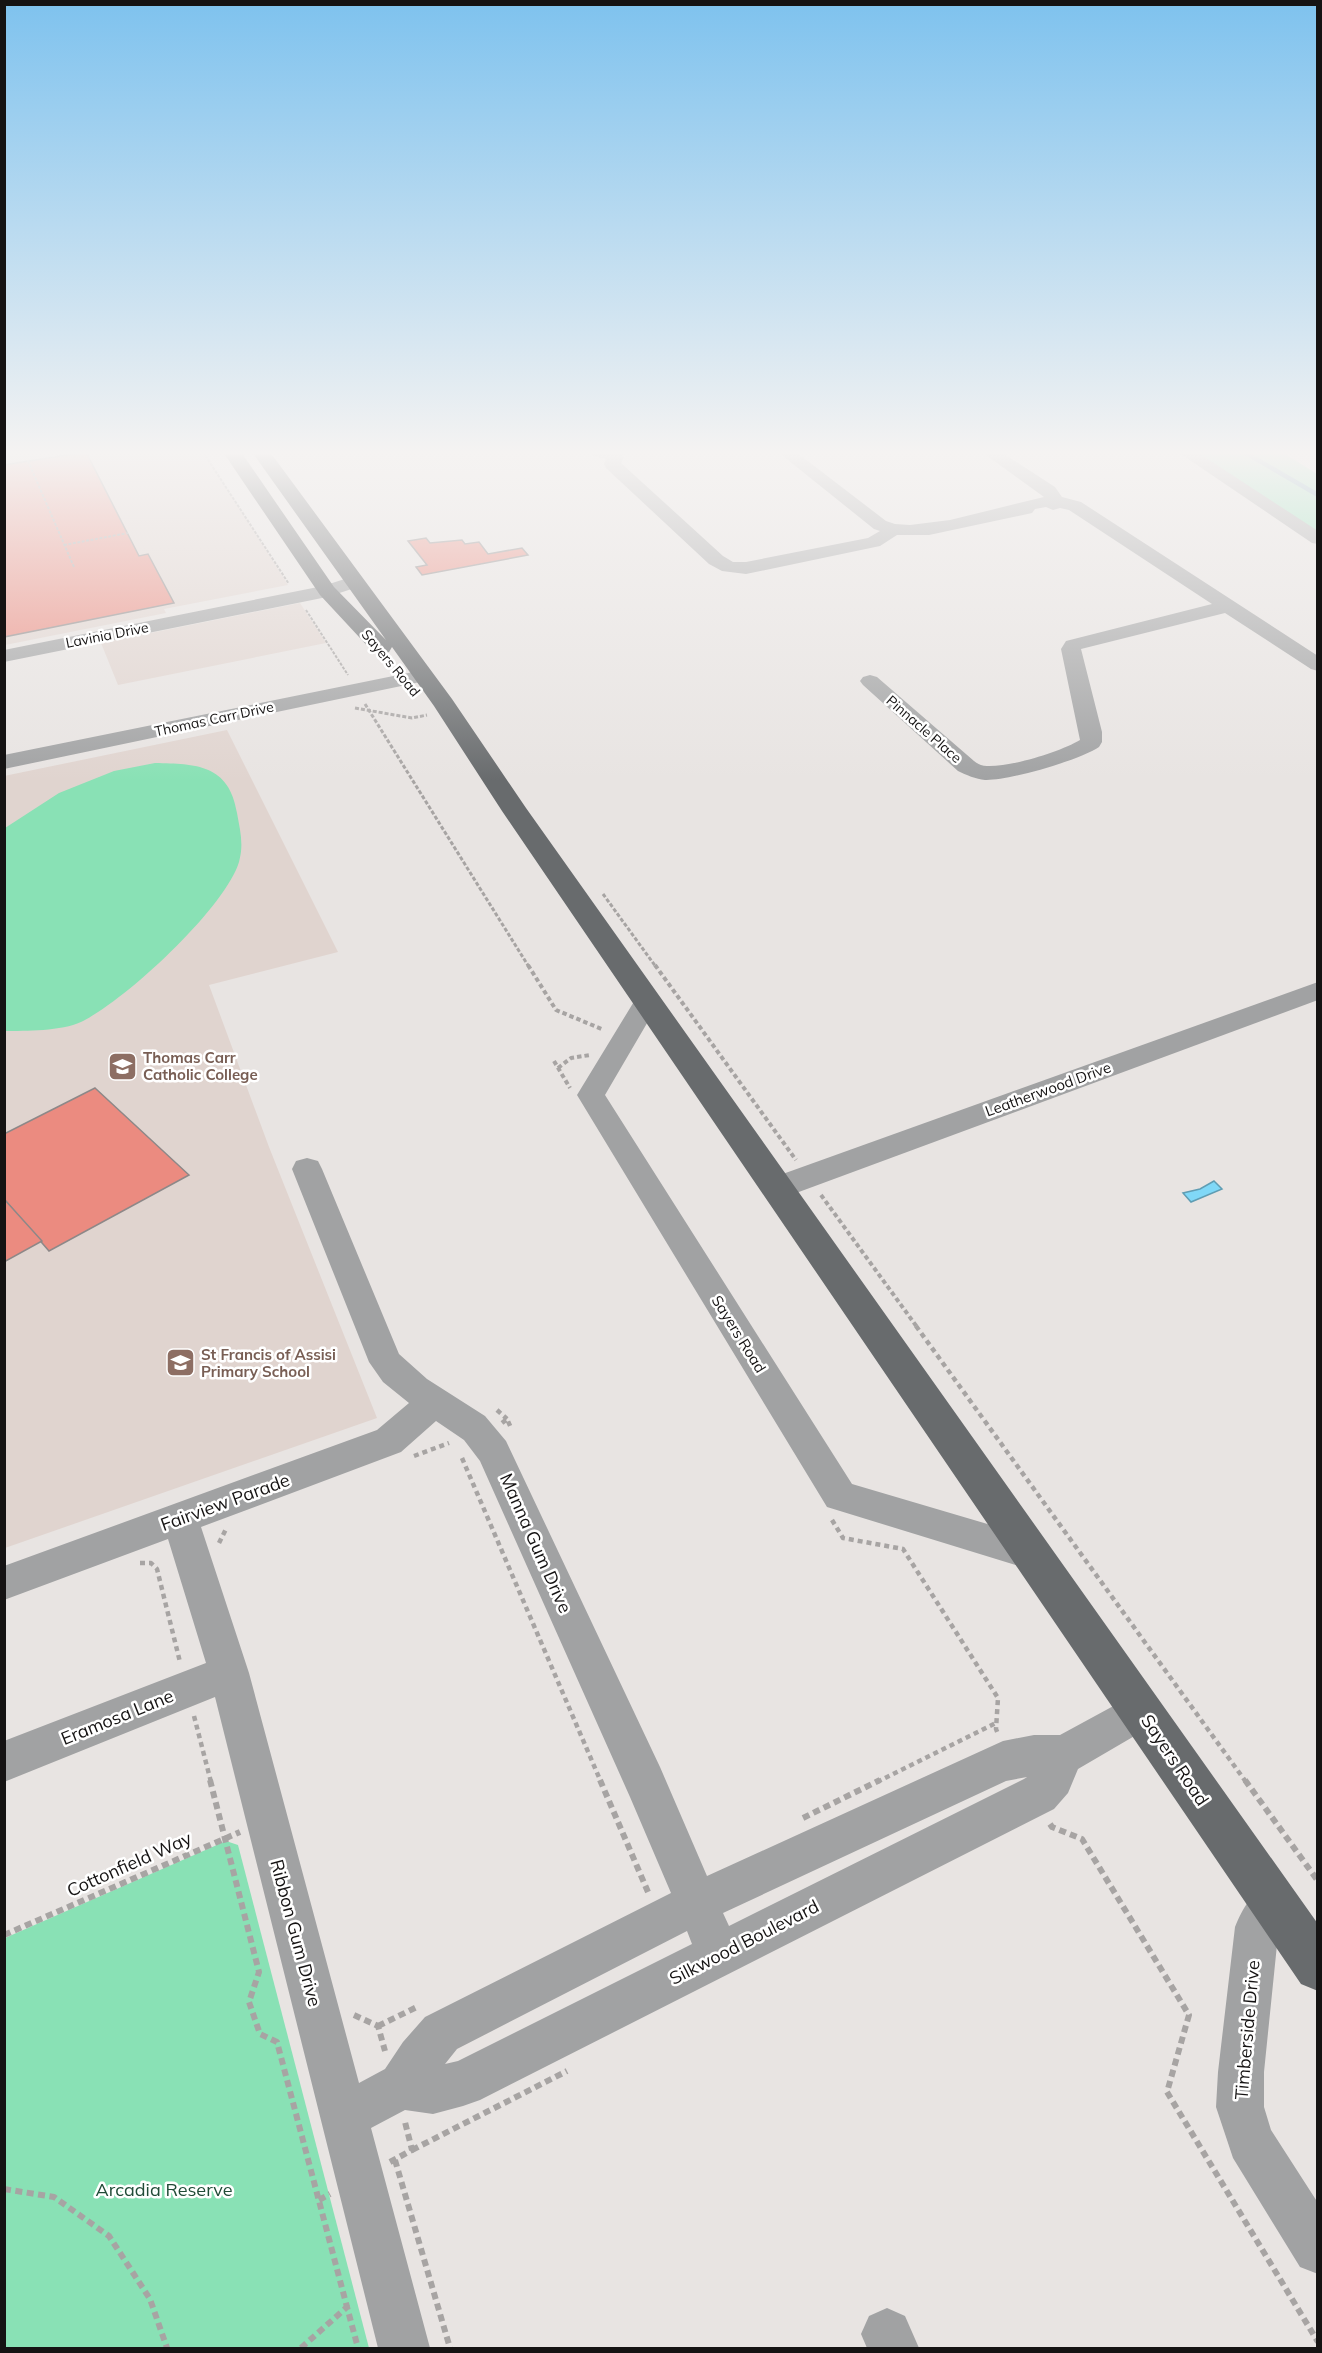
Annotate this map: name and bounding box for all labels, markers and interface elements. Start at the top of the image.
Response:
street label: Lavinia Drive [64,618,150,652]
street label: Sayers Road [358,626,424,700]
street label: Pinnacle Place [883,691,965,767]
street label: Thomas Carr Drive [153,698,275,740]
place label: Thomas Carr Catholic College [143,1048,258,1084]
school or university icon: Thomas Carr Catholic College [106,1050,138,1082]
street label: Leatherwood Drive [982,1057,1114,1121]
street label: Sayers Road [708,1292,770,1376]
place label: St Francis of Assisi Primary School [201,1345,336,1381]
school or university icon: St Francis of Assisi Primary School [164,1347,196,1379]
street label: Fairview Parade [157,1468,293,1536]
street label: Manna Gum Drive [495,1470,577,1616]
street label: Eramosa Lane [57,1684,177,1750]
street label: Sayers Road [1136,1710,1214,1810]
street label: Cottonfield Way [63,1826,195,1902]
street label: Ribbon Gum Drive [265,1857,327,2009]
street label: Silkwood Boulevard [665,1894,823,1990]
street label: Timberside Drive [1229,1959,1265,2101]
park label: Arcadia Reserve [96,2178,232,2201]

